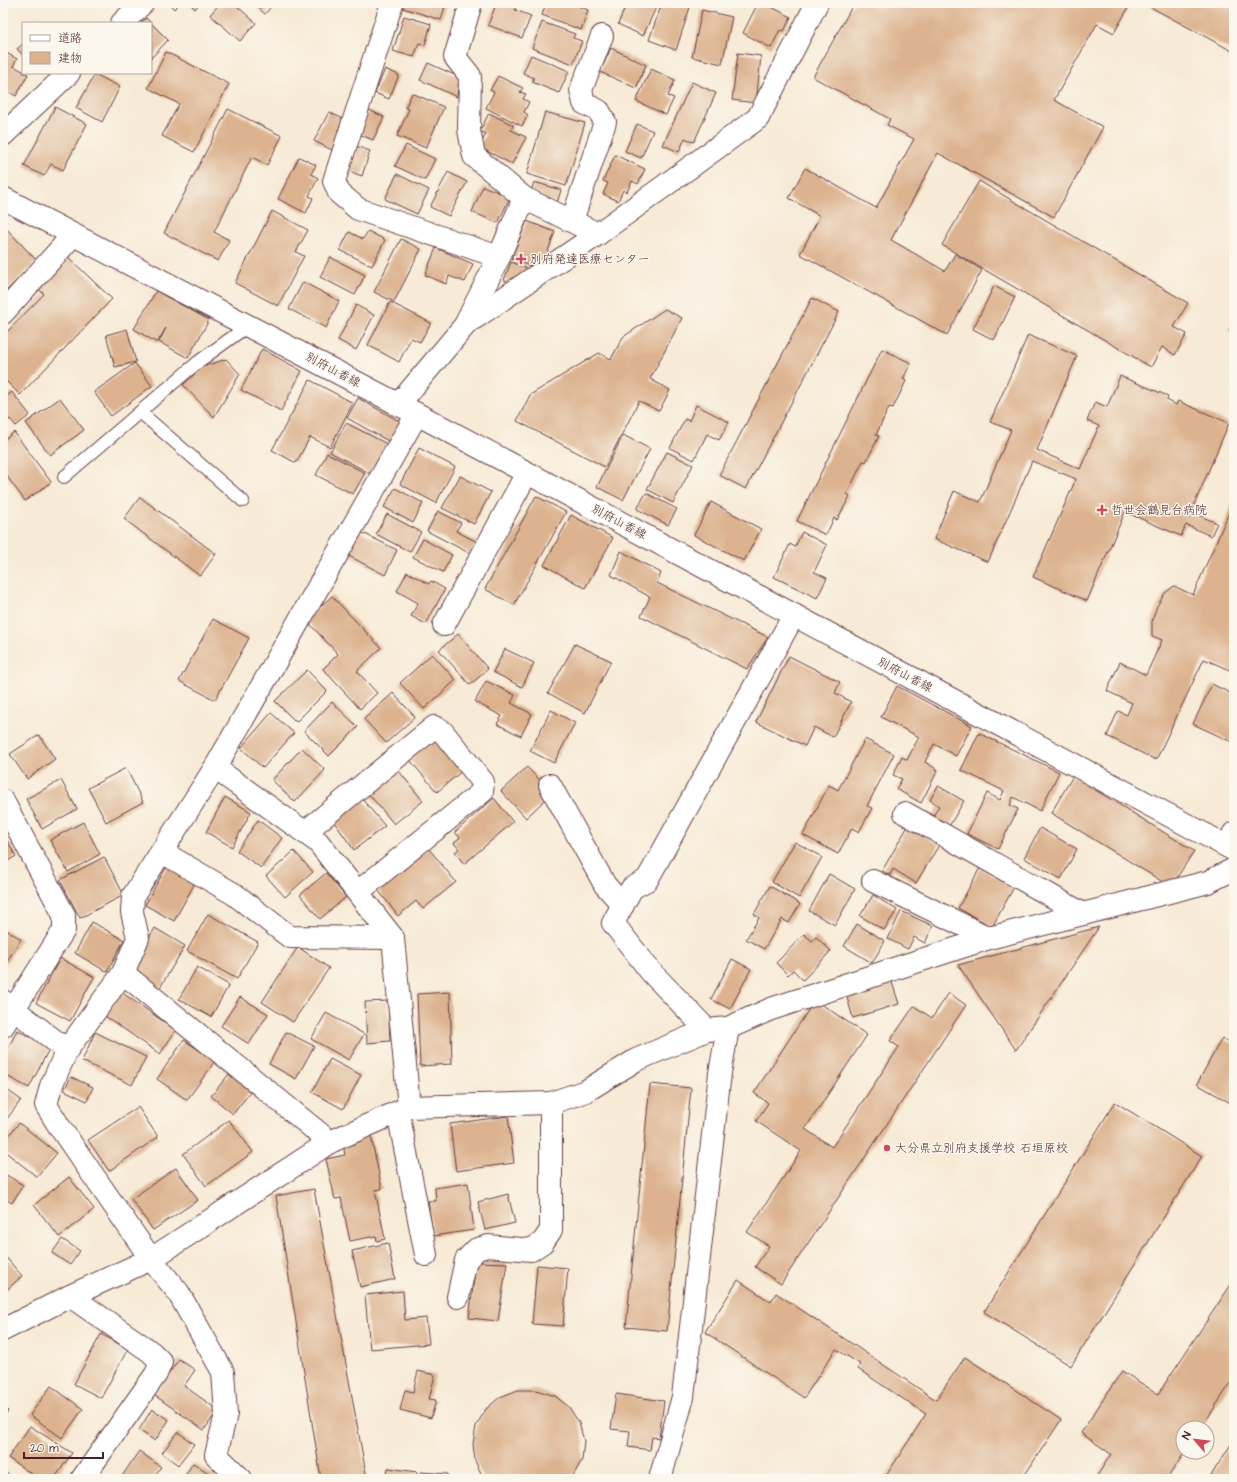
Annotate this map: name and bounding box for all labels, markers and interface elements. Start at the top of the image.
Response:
legend [22,22,152,74]
text: 道路 [58,30,82,47]
text: 建物 [58,50,82,67]
place label: 別府発達医療センター [530,251,650,268]
marker: 別府発達医療センター [515,253,527,265]
street label: 別府山香線 [303,348,363,392]
street label: 別府山香線 [589,500,649,544]
place label: 哲世会鶴見台病院 [1111,502,1207,519]
marker: 哲世会鶴見台病院 [1096,504,1108,516]
street label: 別府山香線 [875,653,935,697]
place label: 大分県立別府支援学校 石垣原校 [895,1140,1068,1157]
marker: 大分県立別府支援学校 石垣原校 [882,1143,892,1153]
north arrow [1175,1420,1215,1460]
text: N [1178,1429,1195,1442]
scale bar [24,1434,103,1460]
text: 20 m [30,1440,59,1457]

